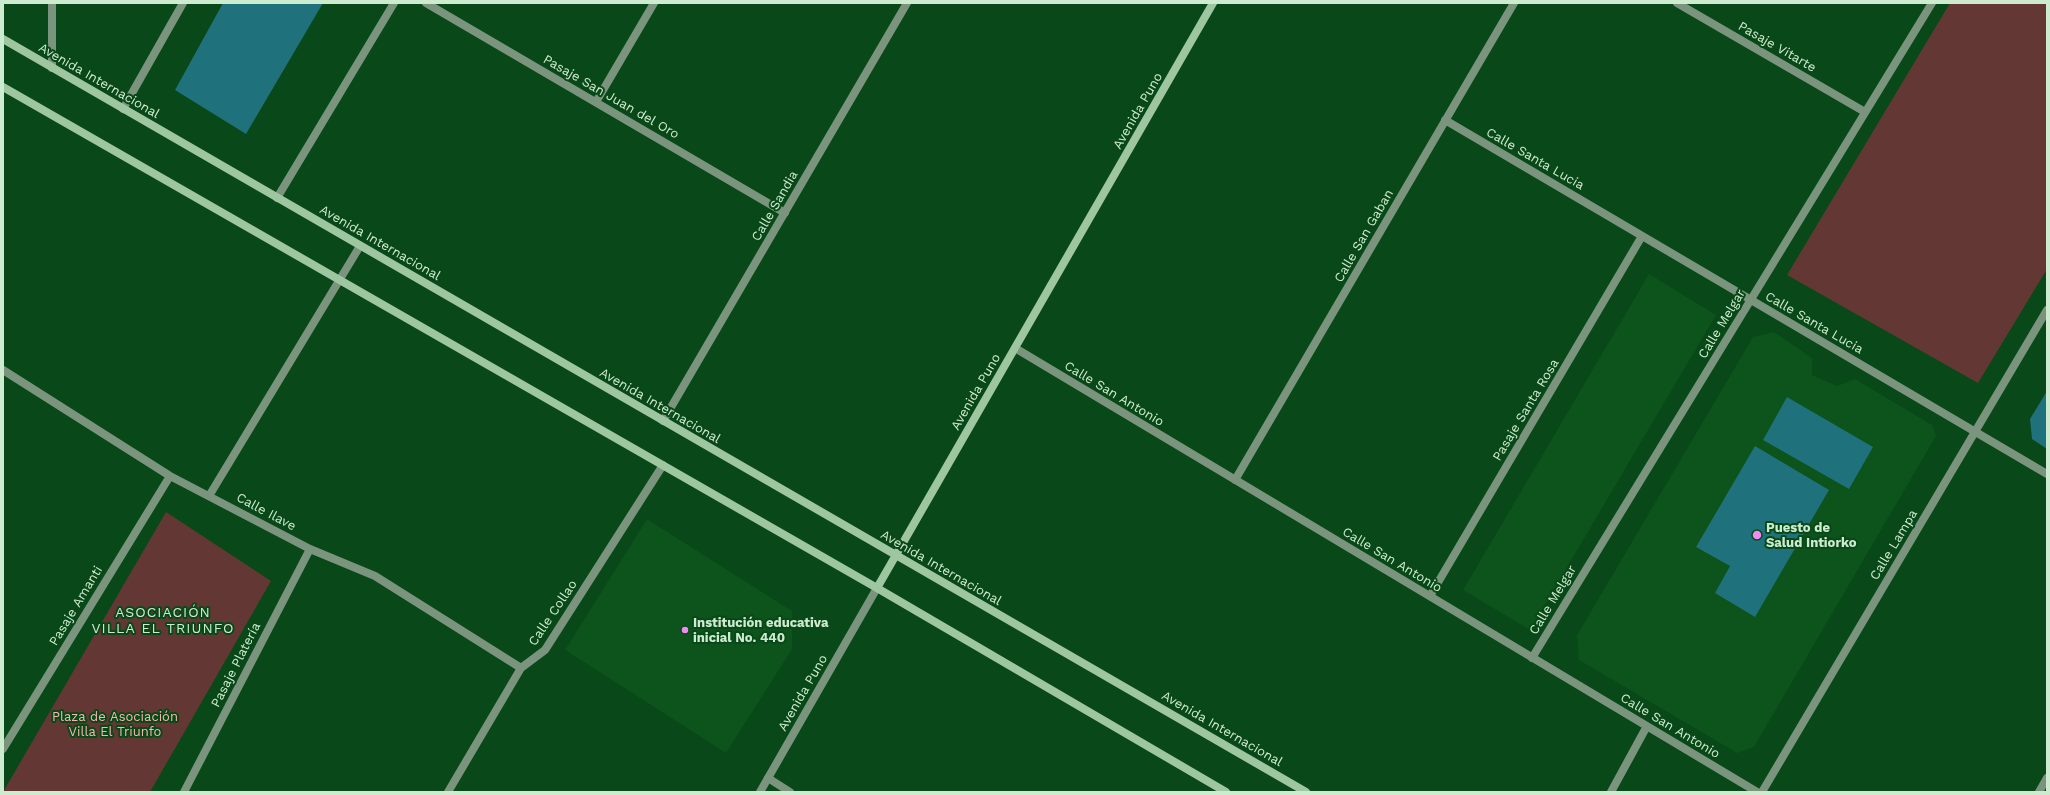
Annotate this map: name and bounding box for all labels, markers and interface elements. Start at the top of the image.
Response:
street label: Pasaje Vitarte [1735,18,1819,76]
street label: Avenida Internacional [36,40,162,122]
street label: Pasaje San Juan del Oro [540,52,682,142]
street label: Avenida Puno [1110,70,1166,152]
street label: Calle Santa Lucia [1483,125,1587,193]
street label: Calle Sandia [749,168,801,244]
street label: Calle San Gaban [1331,187,1397,285]
street label: Avenida Internacional [317,202,443,284]
street label: Calle Melgar [1695,286,1749,362]
street label: Calle Santa Lucia [1762,289,1866,357]
street label: Avenida Puno [948,351,1004,433]
street label: Pasaje Santa Rosa [1489,356,1563,464]
street label: Calle San Antonio [1061,358,1167,430]
street label: Avenida Internacional [597,365,723,447]
street label: Calle Ilave [234,490,298,534]
street label: Calle Lampa [1867,507,1921,583]
place label: Puesto de Salud Intiorko [1766,520,1857,551]
street label: Calle San Antonio [1339,524,1445,596]
street label: Avenida Internacional [878,527,1004,609]
marker: Puesto de Salud Intiorko [1751,529,1763,541]
street label: Calle Melgar [1526,562,1580,638]
street label: Pasaje Amanti [46,563,106,649]
street label: Calle Collao [525,577,581,649]
district label: ASOCIACIÓN VILLA EL TRIUNFO [92,605,234,638]
place label: Institución educativa inicial No. 440 [693,615,829,646]
street label: Pasaje Platería [208,620,264,710]
marker: Institución educativa inicial No. 440 [680,625,690,635]
street label: Avenida Puno [775,652,831,734]
street label: Avenida Internacional [1159,688,1285,770]
street label: Calle San Antonio [1617,690,1723,762]
park label: Plaza de Asociación Villa El Triunfo [52,709,178,740]

